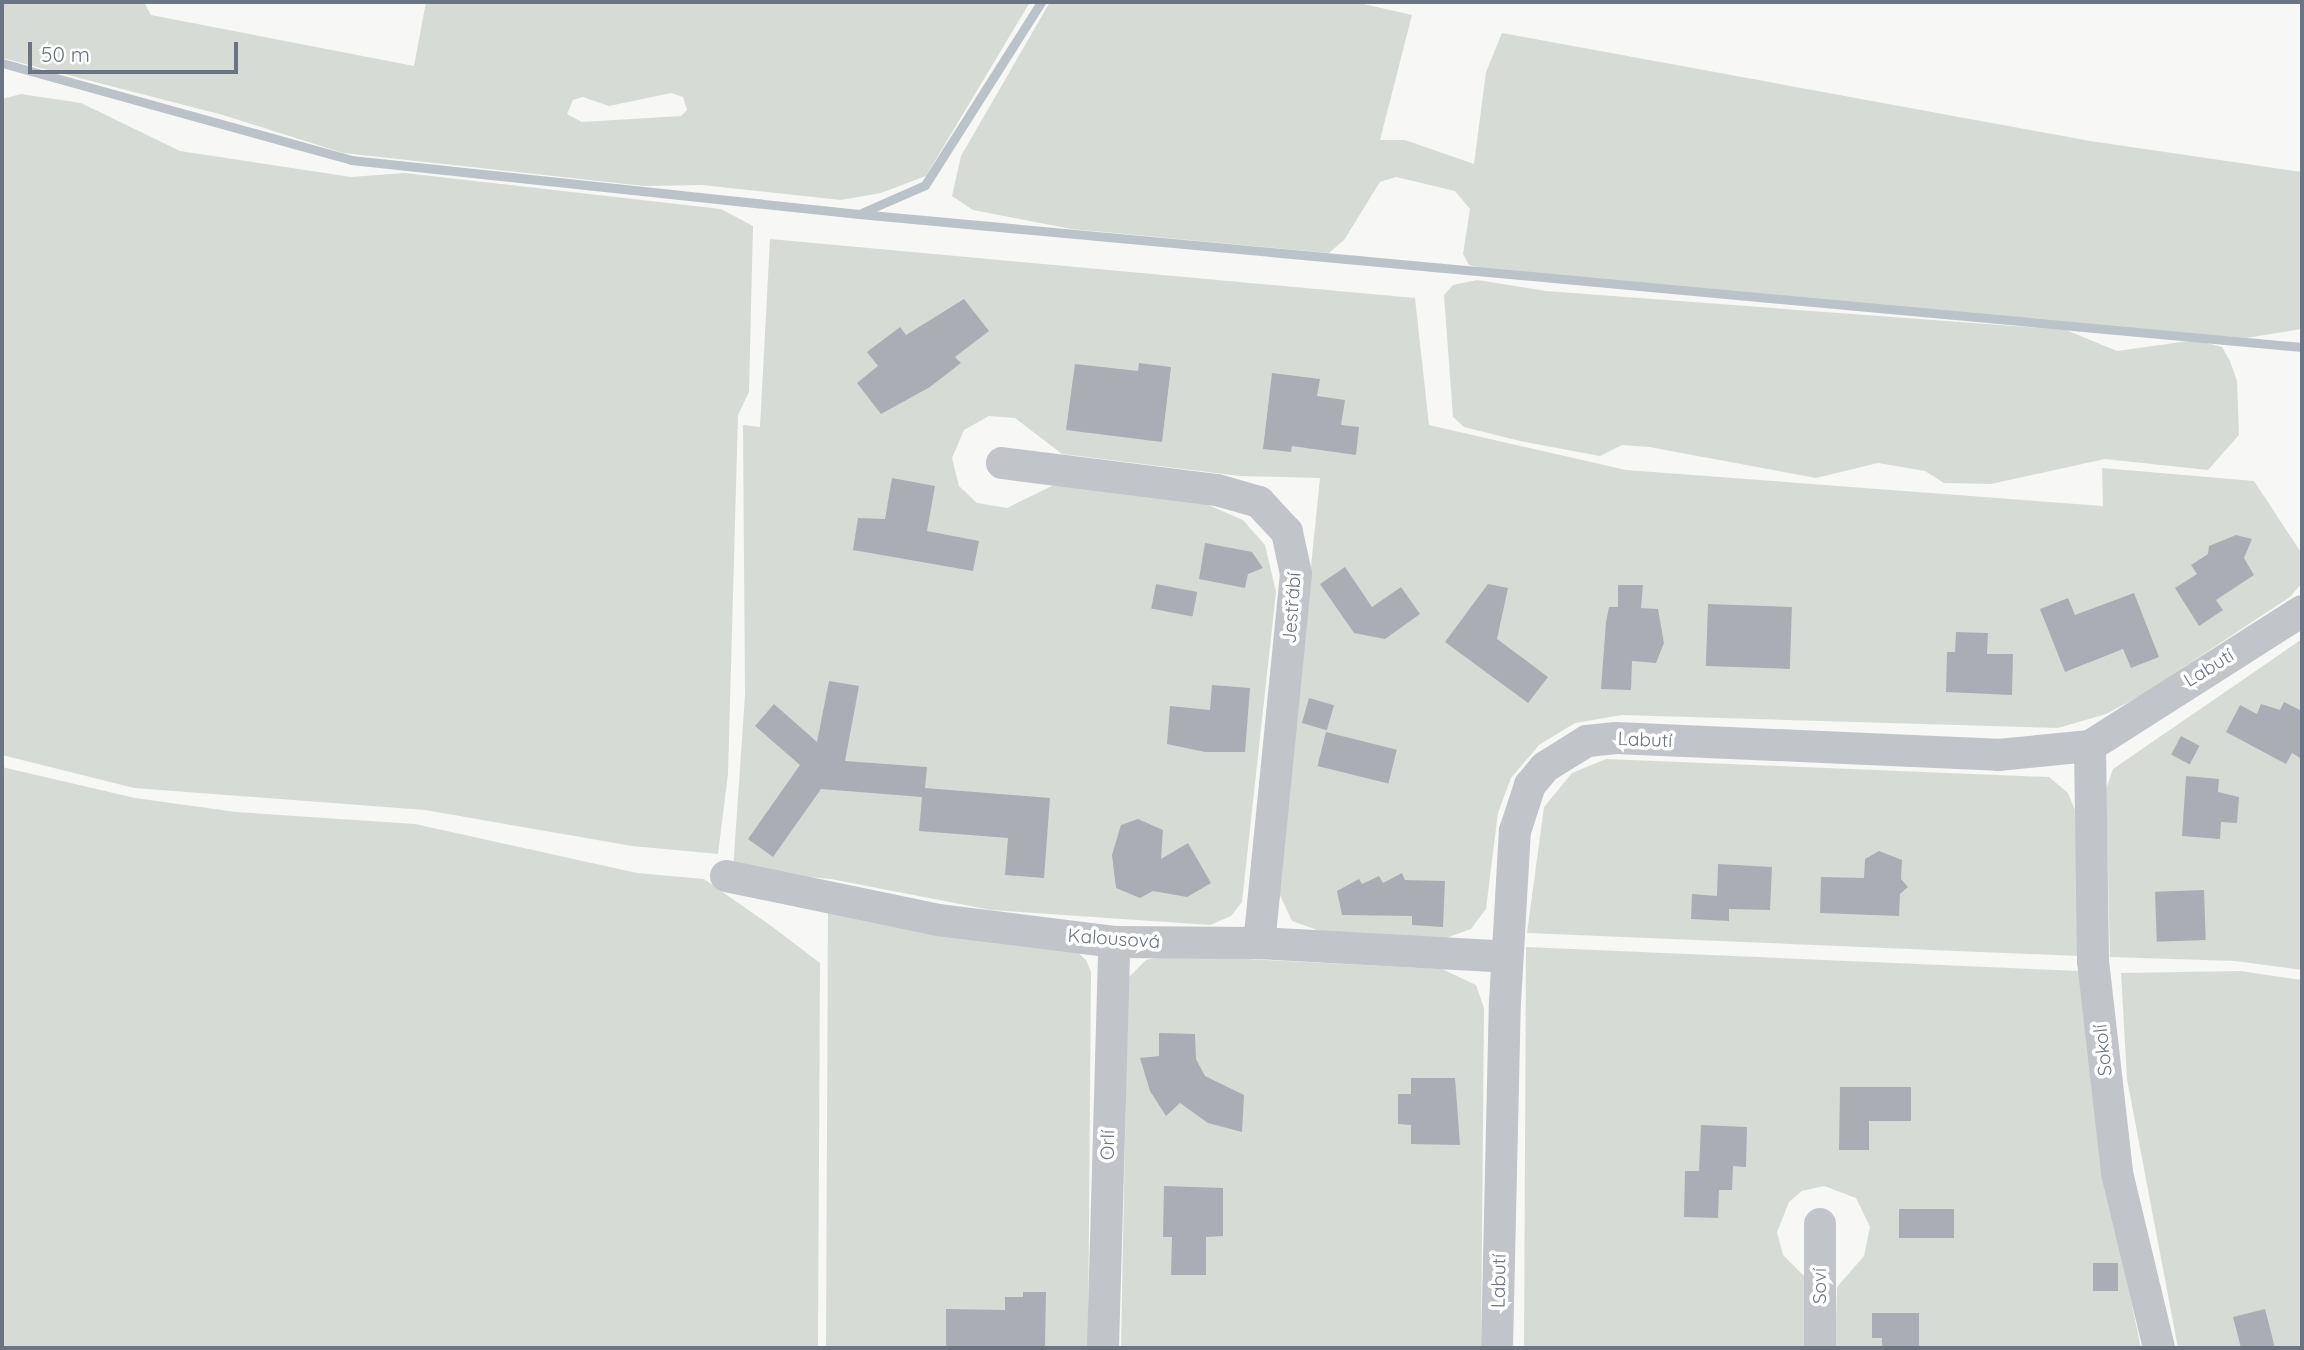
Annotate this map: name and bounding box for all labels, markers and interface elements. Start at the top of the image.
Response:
scale bar [32,28,242,72]
text: 50 m [41,41,90,67]
street label: Jestřábí [1278,572,1306,644]
street label: Labutí [2180,644,2238,692]
street label: Labutí [1617,728,1673,752]
street label: Kalousová [1067,924,1161,954]
street label: Sokolí [2089,1023,2117,1077]
street label: Orlí [1096,1130,1120,1160]
street label: Labutí [1487,1254,1511,1308]
street label: Soví [1809,1268,1831,1304]

